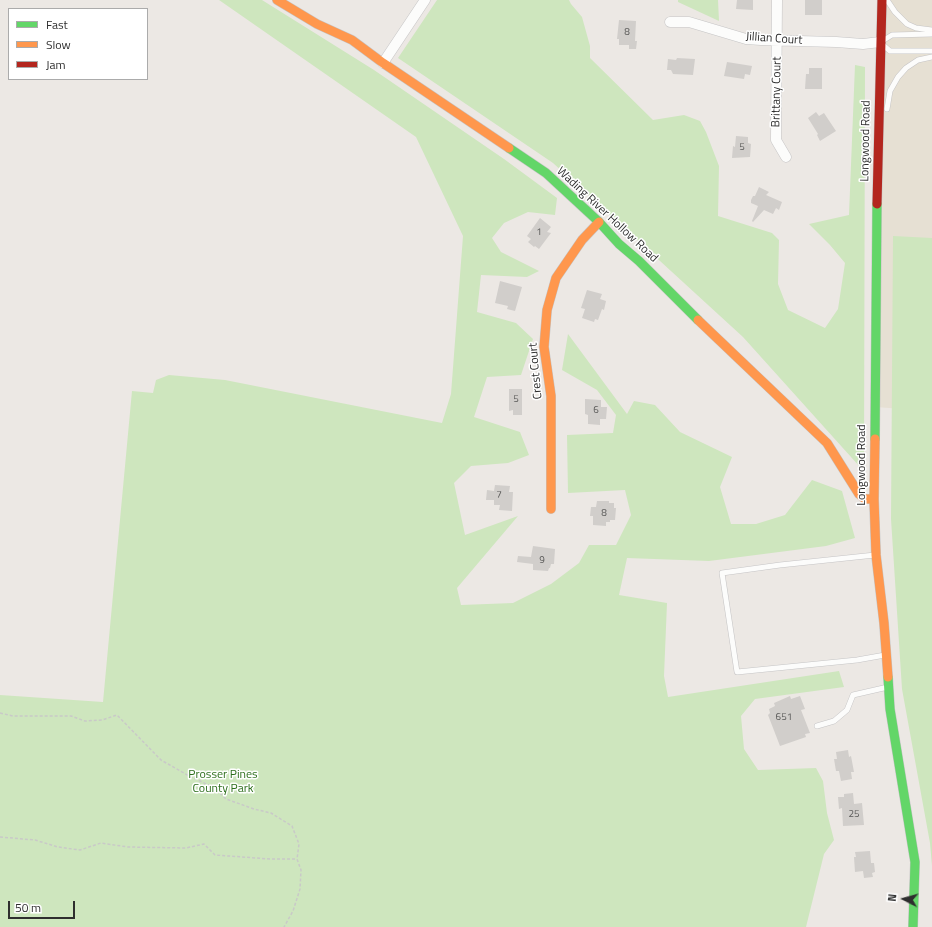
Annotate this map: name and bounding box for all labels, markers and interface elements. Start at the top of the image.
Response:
legend [8,8,148,80]
text: Fast [46,15,68,34]
house number: 8 [624,27,630,39]
street label: Jillian Court [745,30,803,48]
text: Slow [46,35,71,54]
text: Jam [46,55,66,74]
street label: Brittany Court [769,56,785,128]
street label: Longwood Road [858,100,874,182]
house number: 5 [739,142,745,154]
street label: Wading River Hollow Road [553,164,661,266]
house number: 1 [536,227,542,239]
street label: Crest Court [526,342,546,400]
house number: 5 [513,394,519,406]
house number: 6 [593,405,599,417]
street label: Longwood Road [855,424,869,506]
house number: 7 [496,490,502,502]
house number: 8 [601,508,607,520]
house number: 9 [539,555,545,567]
house number: 651 [776,712,792,724]
park label: Prosser Pines County Park [188,768,258,796]
house number: 25 [848,809,860,821]
north arrow [884,879,924,919]
scale bar [10,893,77,919]
text: N [884,893,900,902]
text: 50 m [15,898,41,917]

